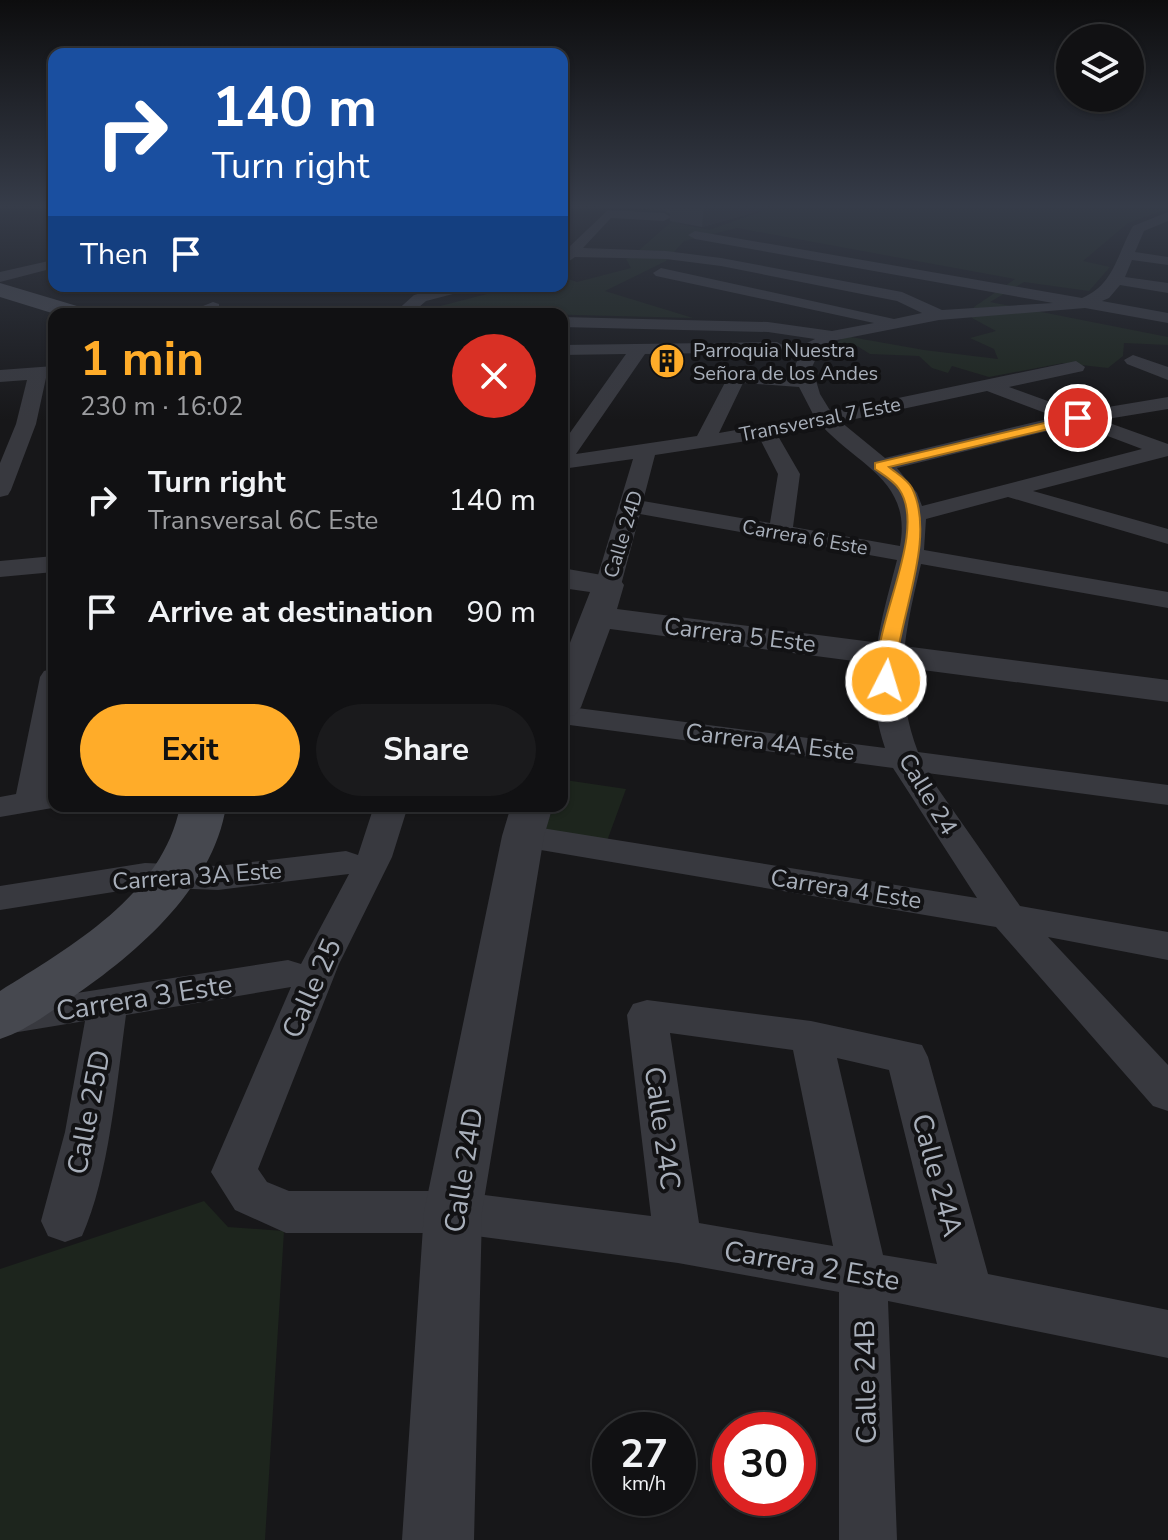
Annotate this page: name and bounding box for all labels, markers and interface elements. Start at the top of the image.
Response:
map controls [1056,24,1144,112]
button: layers [1056,24,1144,112]
text: 140 m [212,69,377,146]
icon: right [80,80,184,184]
text: Turn right [212,142,369,191]
icon: arrive [164,232,208,276]
text: Then [80,234,148,275]
text: 1 min [80,326,204,392]
button: close [452,334,536,418]
place label: Parroquia Nuestra Señora de los Andes [693,337,878,387]
building icon: Parroquia Nuestra Señora de los Andes [648,342,686,380]
pin [1044,384,1112,452]
text: 230 m · 16:02 [80,389,243,424]
street label: Transversal 7 Este [737,391,903,448]
icon: arrive [1056,396,1100,440]
text: Turn right [148,462,286,503]
icon: right [80,478,124,522]
text: 140 m [449,480,536,521]
street label: Calle 24D [597,487,650,581]
text: Transversal 6C Este [148,503,378,538]
street label: Carrera 6 Este [740,513,870,562]
icon: arrive [80,590,124,634]
text: Arrive at destination [148,592,433,633]
text: 90 m [467,592,536,633]
street label: Carrera 5 Este [662,610,818,660]
position arrow [844,639,928,723]
button: Exit [80,704,300,796]
button: Share [316,704,536,796]
street label: Carrera 4A Este [684,716,856,768]
street label: Calle 24 [891,747,965,841]
street label: Carrera 3A Este [111,854,283,898]
street label: Carrera 4 Este [768,861,924,917]
street label: Calle 25 [273,933,351,1044]
street label: Carrera 3 Este [53,965,235,1031]
street label: Calle 25D [58,1047,120,1178]
street label: Calle 24C [635,1064,689,1192]
street label: Calle 24D [435,1105,493,1235]
street label: Calle 24A [902,1110,972,1241]
street label: Carrera 2 Este [721,1232,903,1300]
street label: Calle 24B [846,1320,886,1444]
speed limit sign: 30 [712,1412,816,1516]
text: 27 [620,1427,668,1481]
text: km/h [622,1470,666,1497]

